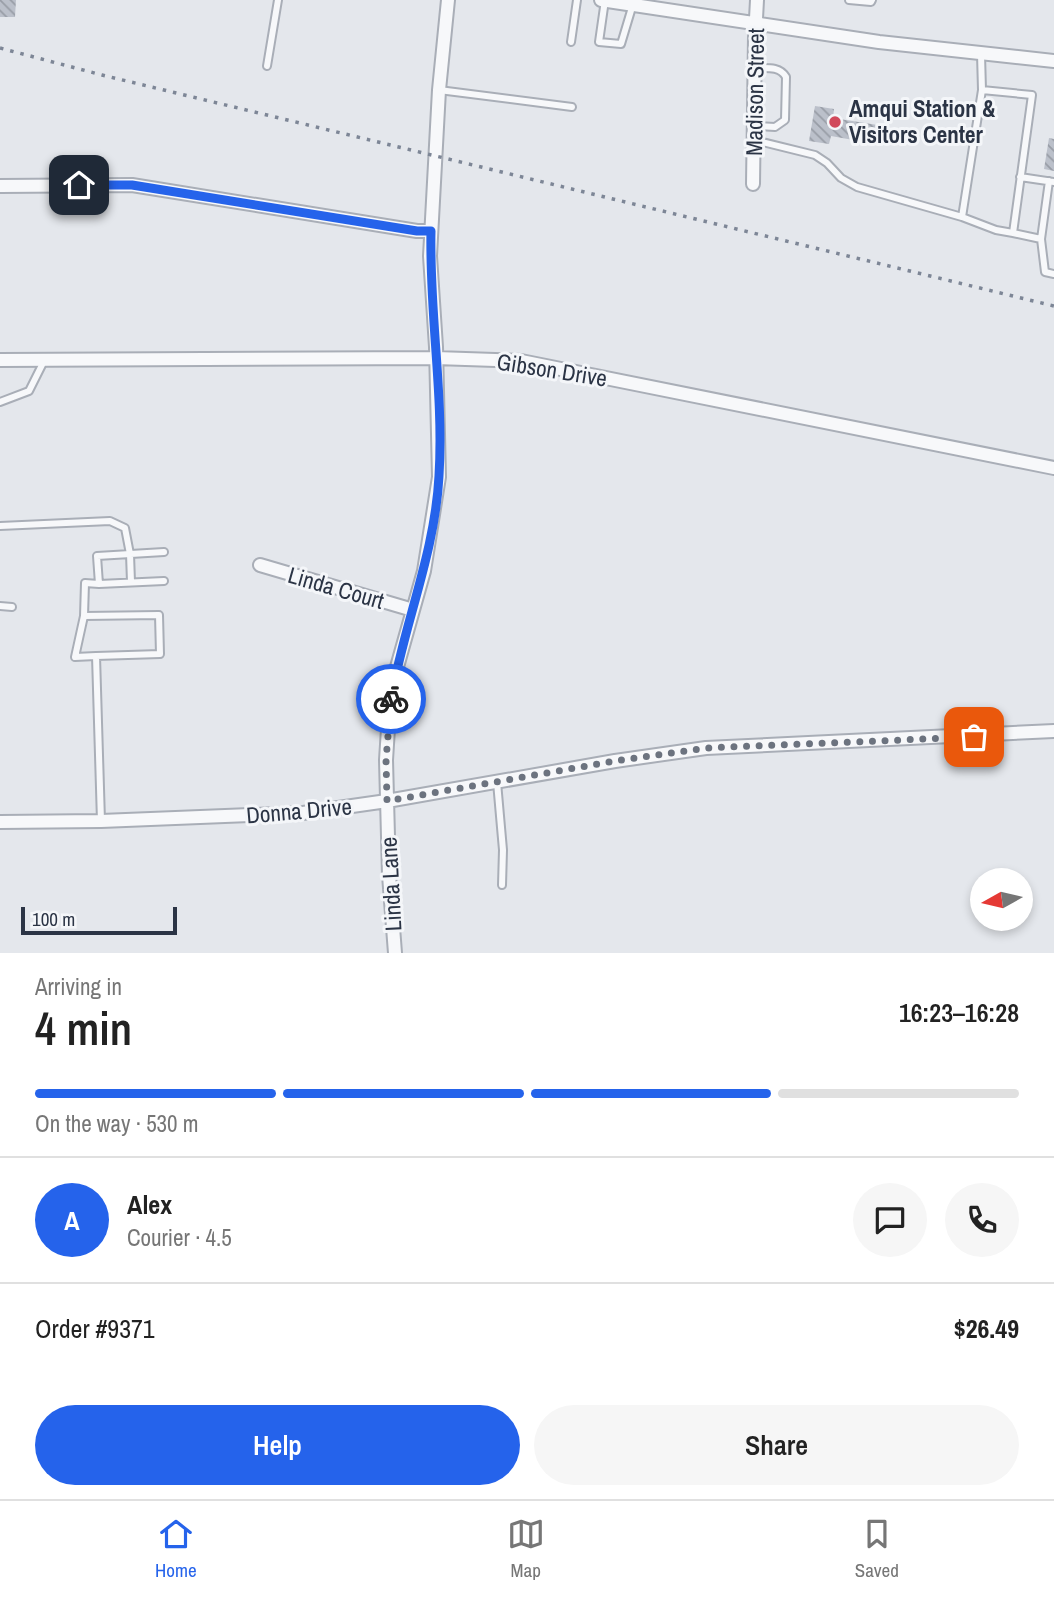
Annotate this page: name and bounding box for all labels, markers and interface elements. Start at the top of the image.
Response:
street label: Madison Street [738,28,771,156]
place label: Amqui Station & Visitors Center [849,93,996,150]
marker: Amqui Station & Visitors Center [827,114,843,130]
pin [49,155,109,215]
icon: home [60,166,98,204]
street label: Gibson Drive [495,346,609,394]
street label: Linda Court [284,559,388,616]
courier [356,664,426,734]
icon: bike [372,680,410,718]
pin [944,707,1004,767]
icon: bag [955,718,993,756]
street label: Donna Drive [245,790,353,831]
street label: Linda Lane [373,836,408,932]
north arrow [970,868,1032,931]
map controls [970,868,1033,931]
scale bar [21,904,177,936]
text: 100 m [32,906,75,932]
text: Arriving in [35,971,122,1002]
text: 16:23–16:28 [899,995,1019,1030]
text: 4 min [35,997,132,1059]
text: On the way · 530 m [35,1108,199,1139]
button: chat [853,1183,927,1257]
button: phone [945,1183,1019,1257]
text: Alex [127,1187,172,1222]
text: A [64,1203,80,1238]
text: Courier · 4.5 [127,1222,232,1253]
text: Order #9371 [35,1311,155,1346]
text: $26.49 [954,1311,1019,1346]
button: Help [35,1405,520,1485]
button: Share [534,1405,1019,1485]
tab: Home [155,1515,197,1583]
tab: Map [507,1515,545,1583]
tab: Saved [855,1515,899,1583]

